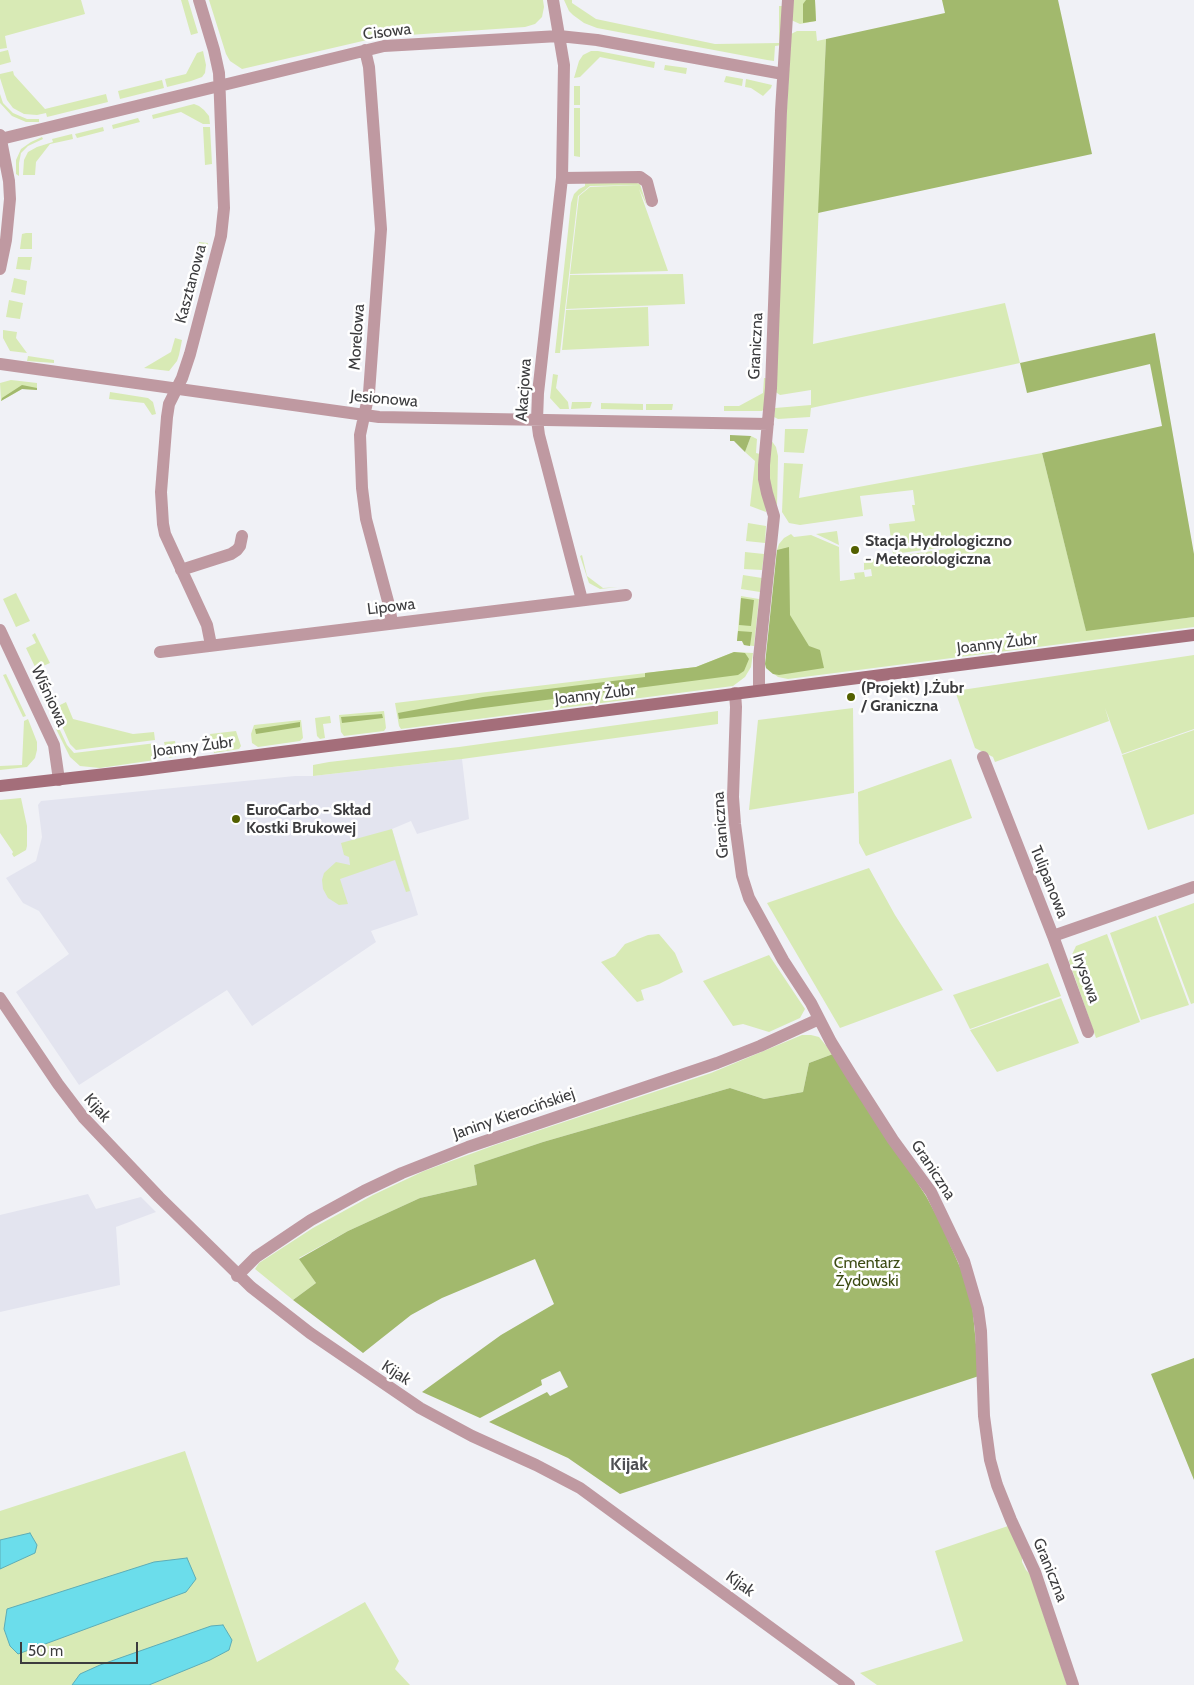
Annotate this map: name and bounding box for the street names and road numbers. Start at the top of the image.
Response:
street label: Cisowa [362,20,412,44]
street label: Kasztanowa [171,242,211,326]
street label: Morelowa [345,303,369,371]
street label: Graniczna [745,312,767,380]
street label: Akacjowa [512,358,536,422]
street label: Jesionowa [349,386,419,412]
street label: Lipowa [366,595,416,619]
street label: Joanny Żubr [956,630,1038,658]
street label: Wiśniowa [26,662,72,730]
street label: Joanny Żubr [554,681,636,709]
street label: Joanny Żubr [152,733,234,761]
street label: Graniczna [709,791,733,859]
street label: Tulipanowa [1026,843,1072,921]
street label: Irysowa [1068,950,1104,1006]
street label: Janiny Kierocińskiej [451,1084,577,1144]
street label: Kijak [80,1090,114,1126]
street label: Graniczna [907,1137,959,1203]
street label: Kijak [378,1356,414,1390]
street label: Graniczna [1029,1535,1071,1605]
street label: Kijak [722,1567,758,1601]

